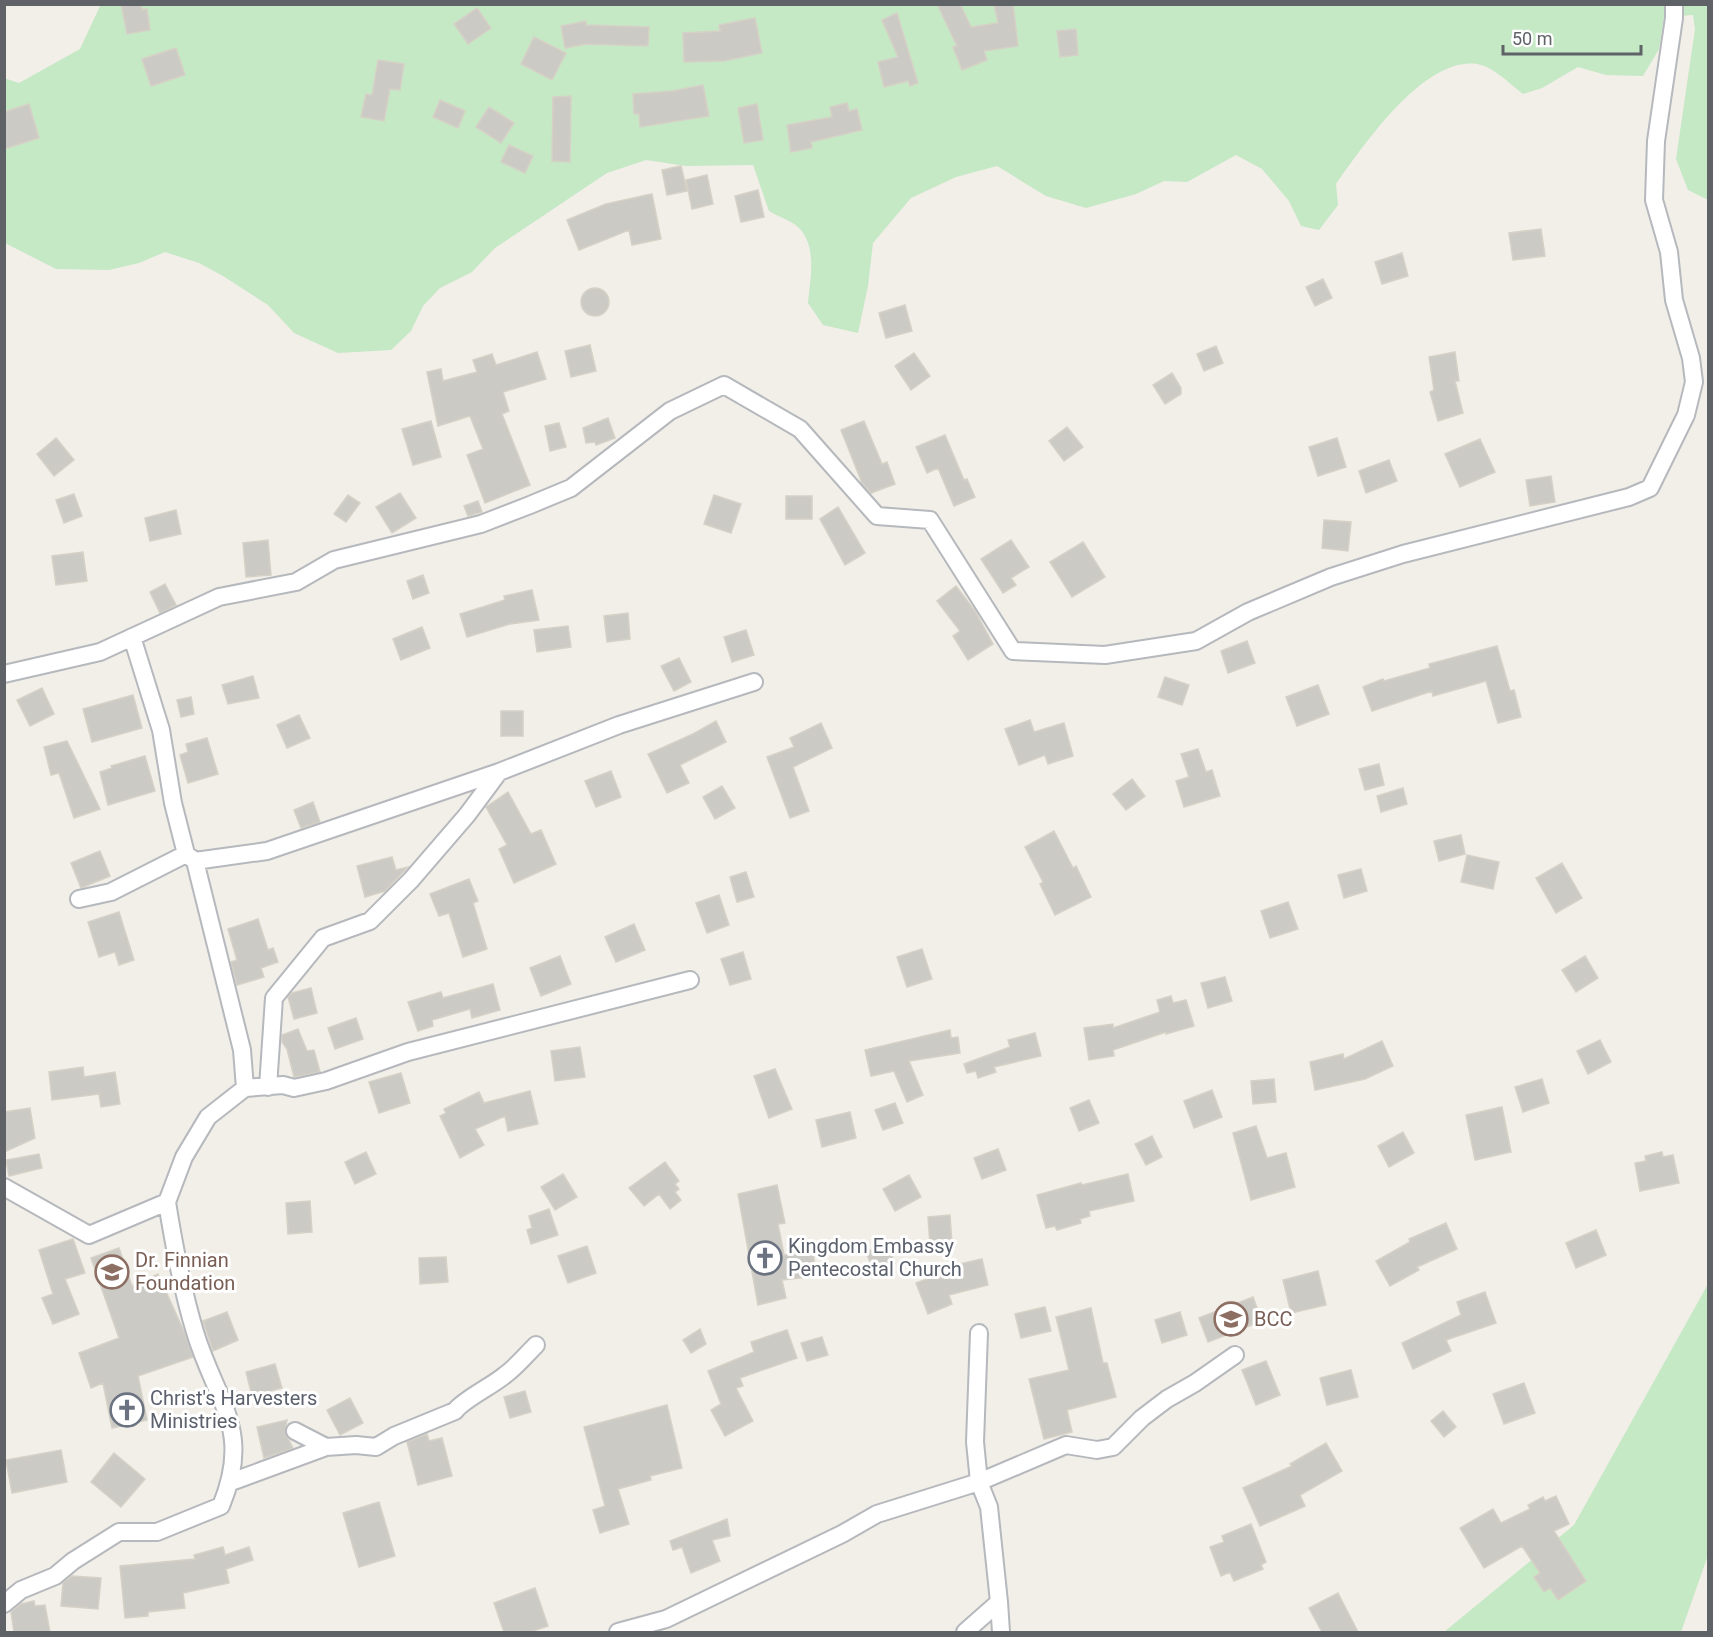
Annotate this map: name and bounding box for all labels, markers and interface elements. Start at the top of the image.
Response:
scale bar [1503,18,1641,56]
text: 50 m [1512,28,1552,49]
place label: Kingdom Embassy Pentecostal Church [788,1234,962,1281]
church icon: Kingdom Embassy Pentecostal Church [747,1240,783,1276]
place label: Dr. Finnian Foundation [135,1248,235,1295]
school or university icon: Dr. Finnian Foundation [94,1254,130,1290]
school or university icon: BCC [1213,1301,1249,1337]
place label: BCC [1254,1307,1293,1331]
place label: Christ's Harvesters Ministries [150,1386,317,1433]
church icon: Christ's Harvesters Ministries [109,1392,145,1428]

